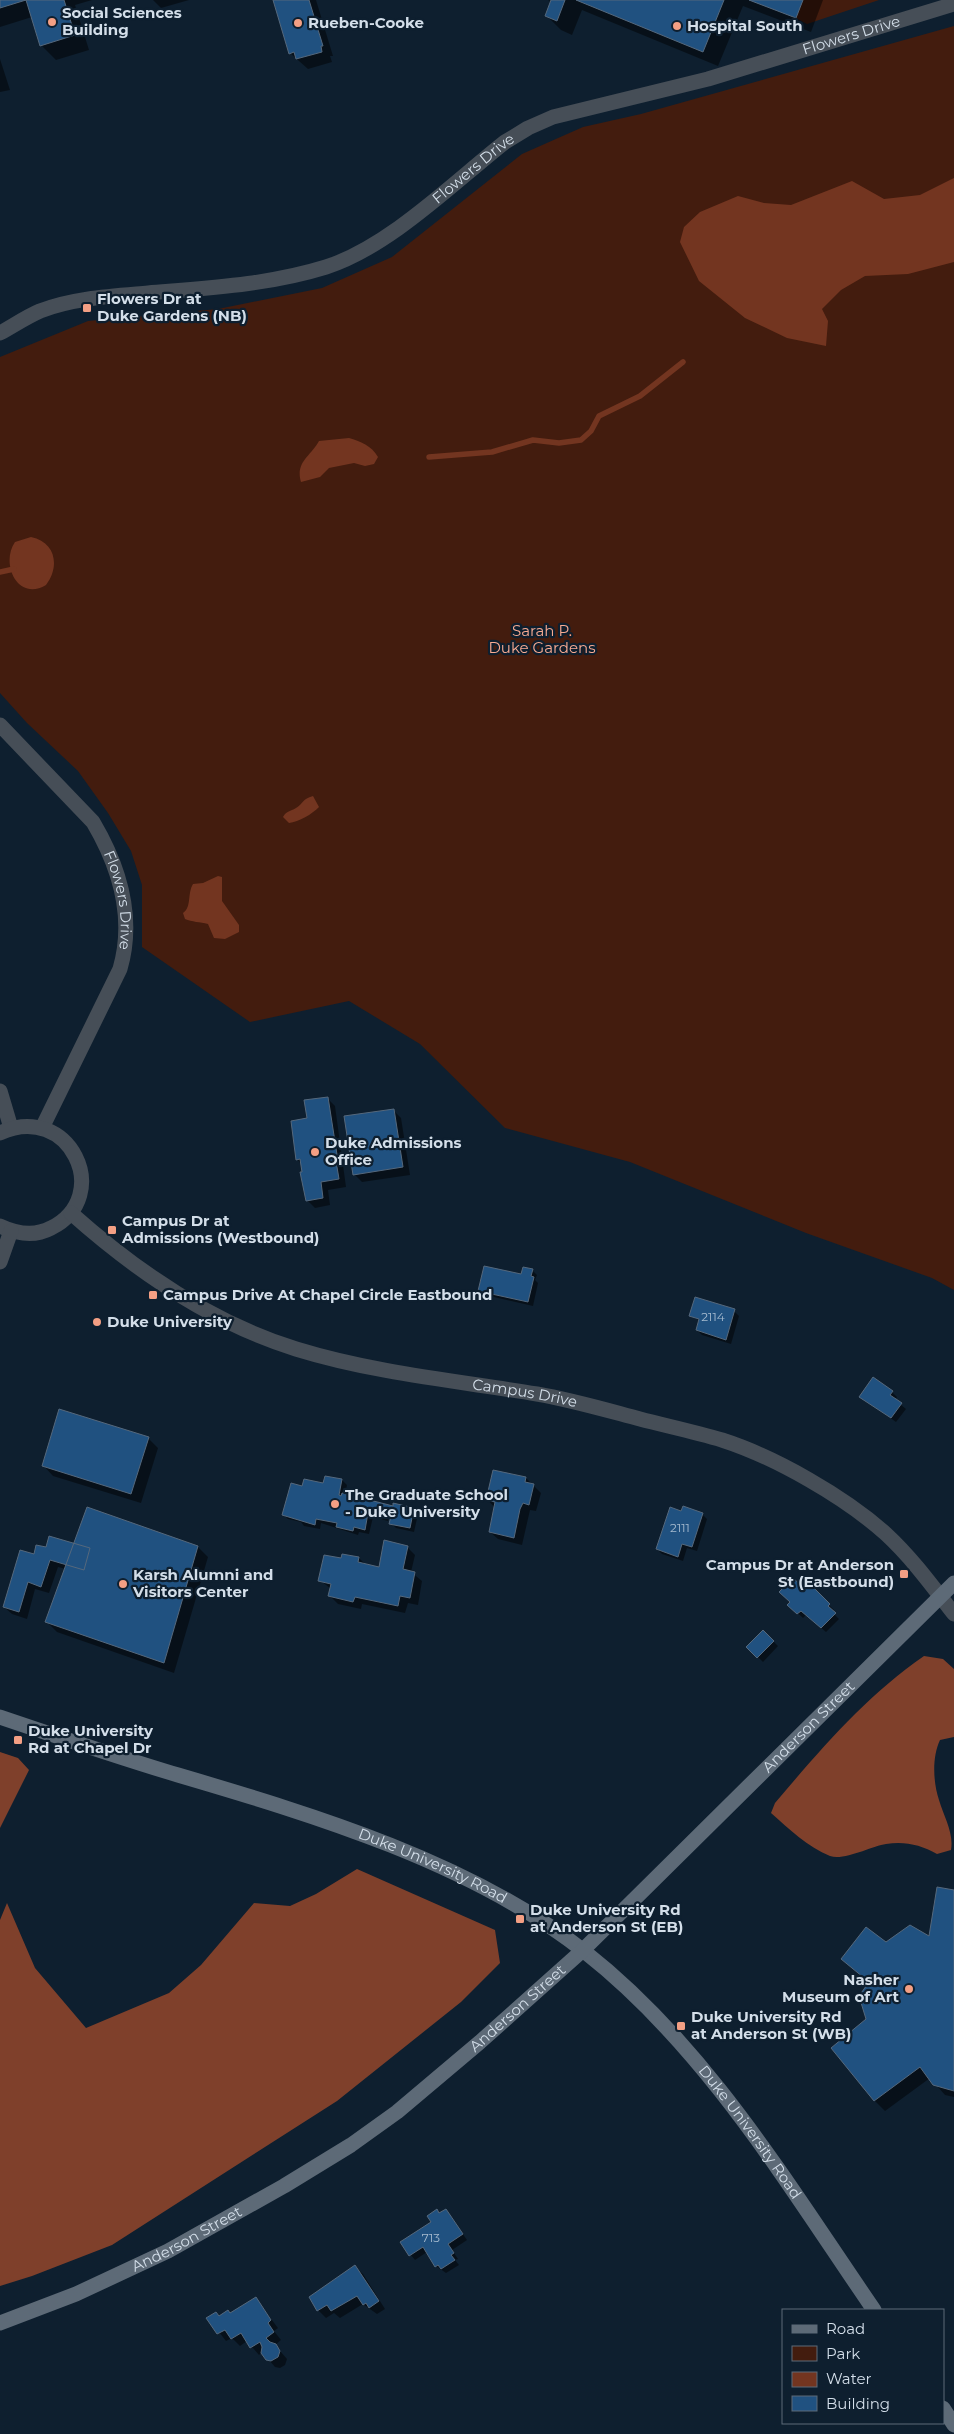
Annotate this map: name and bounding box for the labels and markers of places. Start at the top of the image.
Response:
place label: Social Sciences Building [62,3,182,39]
place label: Rueben-Cooke [308,13,424,32]
marker: Social Sciences Building [46,16,58,28]
place label: Hospital South [687,16,803,35]
marker: Rueben-Cooke [292,17,304,29]
marker: Hospital South [671,20,683,32]
place label: Flowers Dr at Duke Gardens (NB) [97,289,247,325]
marker: Flowers Dr at Duke Gardens (NB) [81,302,93,314]
place label: Duke Admissions Office [325,1133,462,1169]
marker: Duke Admissions Office [309,1146,321,1158]
place label: Campus Dr at Admissions (Westbound) [121,1211,319,1247]
marker: Campus Dr at Admissions (Westbound) [106,1224,118,1236]
place label: Campus Drive At Chapel Circle Eastbound [163,1285,492,1304]
marker: Campus Drive At Chapel Circle Eastbound [147,1289,159,1301]
place label: Duke University [107,1312,233,1331]
marker: Duke University [91,1316,103,1328]
place label: The Graduate School - Duke University [345,1485,508,1521]
marker: The Graduate School - Duke University [329,1498,341,1510]
place label: Campus Dr at Anderson St (Eastbound) [706,1555,894,1591]
place label: Karsh Alumni and Visitors Center [132,1565,273,1601]
marker: Campus Dr at Anderson St (Eastbound) [898,1568,910,1580]
marker: Karsh Alumni and Visitors Center [117,1578,129,1590]
place label: Duke University Rd at Chapel Dr [28,1721,154,1757]
marker: Duke University Rd at Chapel Dr [12,1734,24,1746]
place label: Duke University Rd at Anderson St (EB) [530,1900,683,1936]
marker: Duke University Rd at Anderson St (EB) [514,1913,526,1925]
place label: Nasher Museum of Art [782,1970,900,2006]
marker: Nasher Museum of Art [903,1983,915,1995]
place label: Duke University Rd at Anderson St (WB) [691,2007,851,2043]
marker: Duke University Rd at Anderson St (WB) [675,2020,687,2032]

